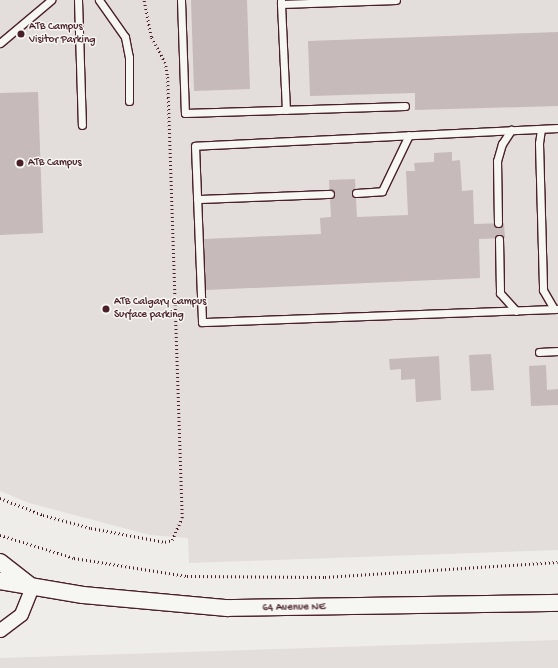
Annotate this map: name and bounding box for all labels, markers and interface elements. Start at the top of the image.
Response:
place label: ATB Campus Visitor Parking [29,21,95,47]
marker: ATB Campus Visitor Parking [16,29,26,39]
place label: ATB Campus [28,156,81,170]
marker: ATB Campus [15,158,25,168]
place label: ATB Calgary Campus Surface parking [114,296,206,322]
marker: ATB Calgary Campus Surface parking [101,304,111,314]
street label: 64 Avenue NE [262,601,326,615]

